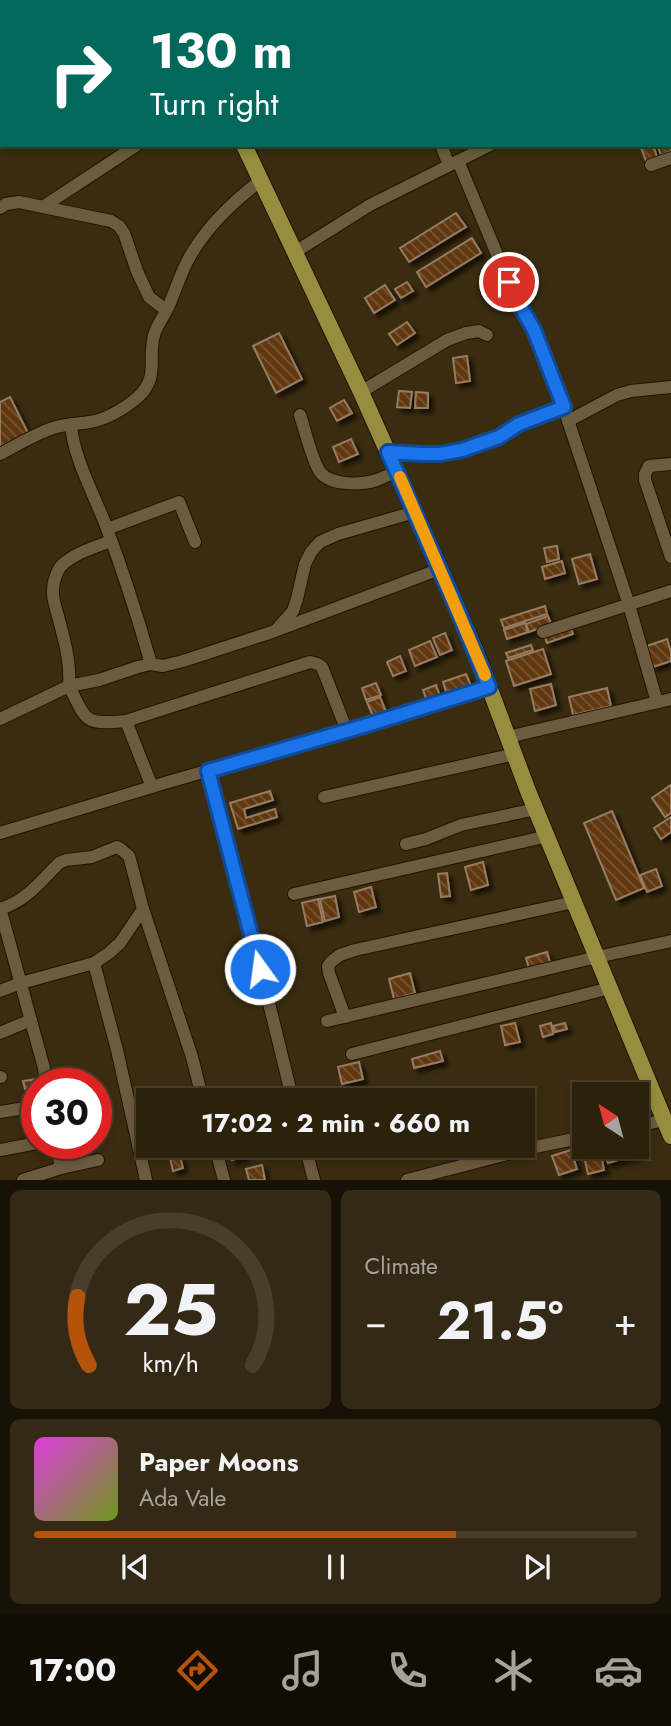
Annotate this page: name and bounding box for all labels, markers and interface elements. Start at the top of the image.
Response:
text: 130 m [150,16,293,86]
icon: right [35,28,126,119]
text: Turn right [150,81,279,127]
pin [479,252,539,312]
icon: arrive [490,263,528,301]
position arrow [223,932,297,1006]
speed limit sign: 30 [21,1068,112,1159]
north arrow [572,1082,649,1158]
map controls [572,1082,649,1159]
text: 17:02 · 2 min · 660 m [201,1104,470,1142]
text: Climate [365,1249,438,1283]
text: 25 [123,1258,218,1363]
text: 21.5° [437,1283,563,1359]
text: − [365,1294,387,1349]
text: + [614,1294,637,1349]
text: km/h [142,1345,199,1381]
text: Paper Moons [139,1443,299,1481]
text: Ada Vale [139,1481,226,1515]
icon: previous [116,1548,154,1586]
icon: pause [317,1548,355,1586]
icon: next [518,1548,556,1586]
icon: directions [173,1646,222,1695]
icon: music [278,1646,327,1695]
icon: phone [383,1646,432,1695]
icon: climate [489,1646,538,1695]
icon: car [594,1646,643,1695]
text: 17:00 [28,1647,116,1693]

